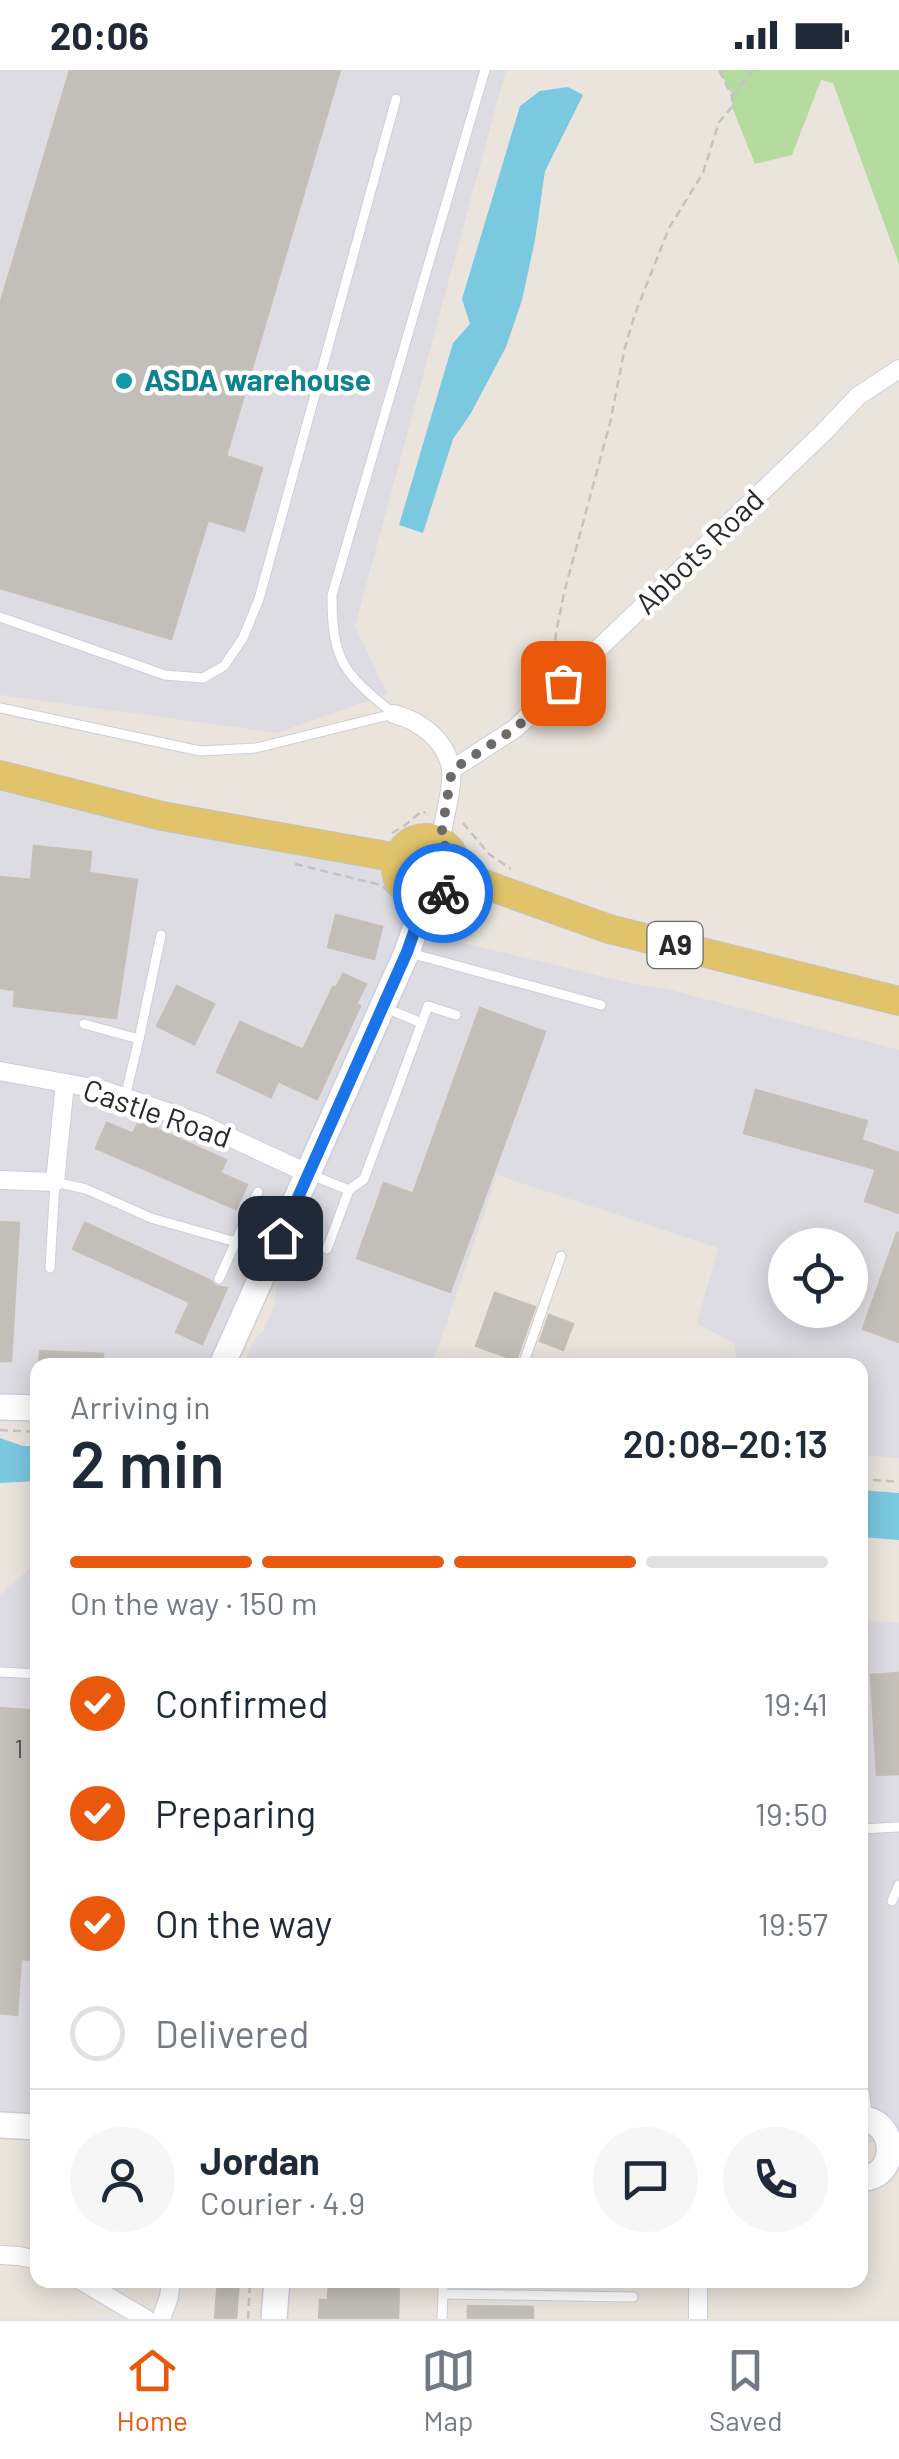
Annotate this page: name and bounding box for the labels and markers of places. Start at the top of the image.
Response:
place label: ASDA warehouse [144,361,371,397]
marker: ASDA warehouse [113,370,135,392]
pin [521,641,606,726]
pin [238,1196,323,1281]

